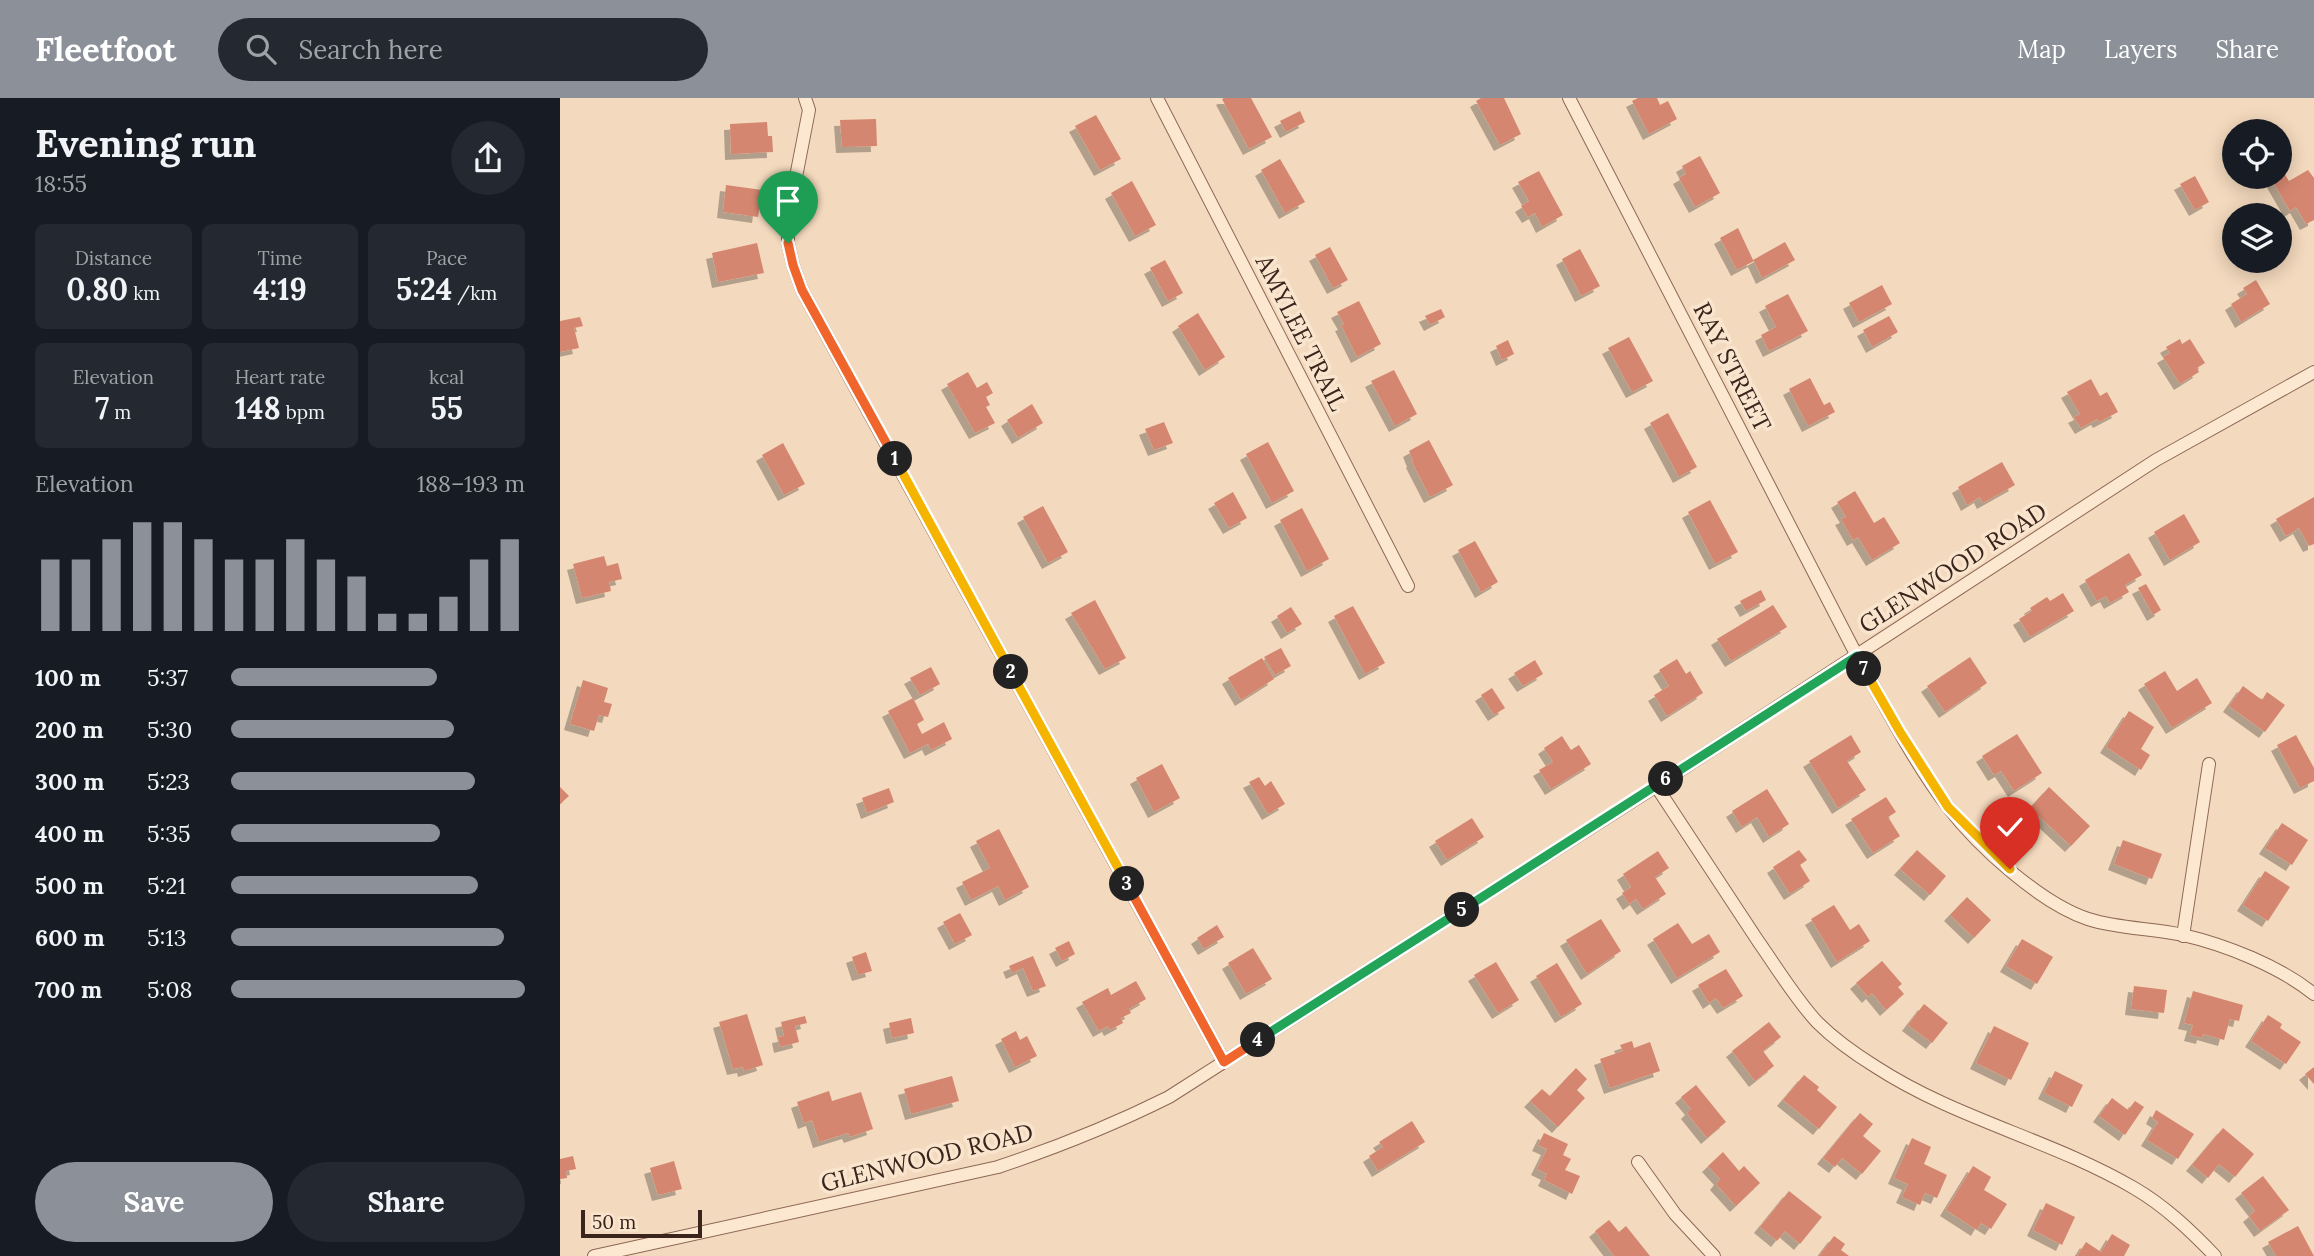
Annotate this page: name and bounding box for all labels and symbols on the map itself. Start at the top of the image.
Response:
pin [758,171,818,243]
street label: AMYLEE TRAIL [1248,249,1354,416]
street label: RAY STREET [1687,297,1778,437]
pin: 1 [878,442,912,476]
street label: GLENWOOD ROAD [1853,495,2052,640]
pin: 7 [1846,652,1882,686]
pin: 2 [994,654,1028,690]
pin: 6 [1648,762,1684,796]
pin [1980,797,2040,869]
pin: 3 [1110,866,1144,902]
pin: 5 [1444,892,1480,928]
pin: 4 [1240,1023,1276,1058]
street label: GLENWOOD ROAD [818,1116,1036,1199]
scale bar [581,1207,702,1239]

